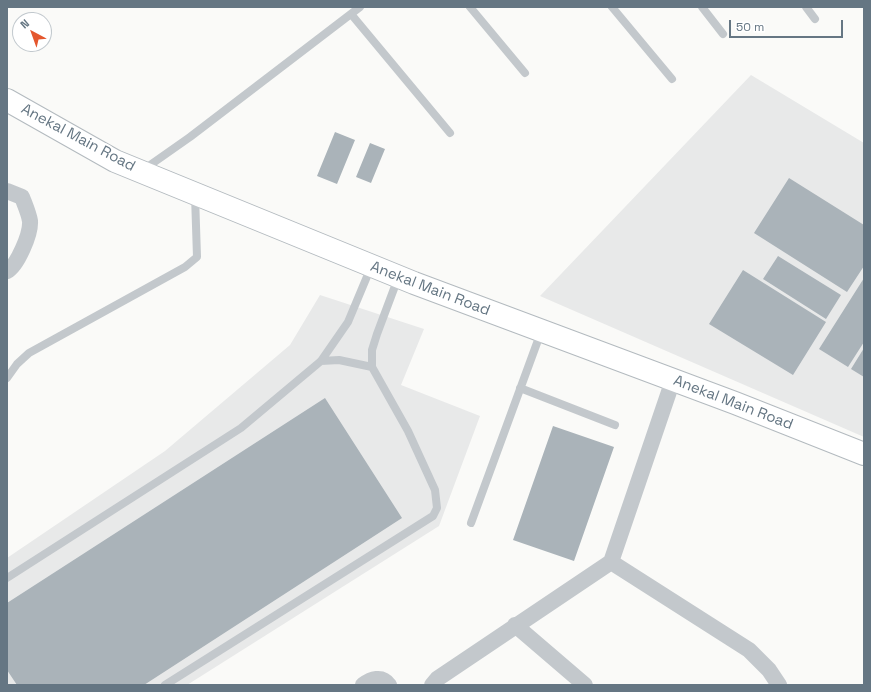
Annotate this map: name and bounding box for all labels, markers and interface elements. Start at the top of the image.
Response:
north arrow [12,12,52,52]
scale bar [731,12,845,38]
text: N [17,16,32,31]
text: 50 m [736,19,764,35]
street label: Anekal Main Road [18,100,138,176]
street label: Anekal Main Road [368,258,492,320]
street label: Anekal Main Road [671,372,795,434]

